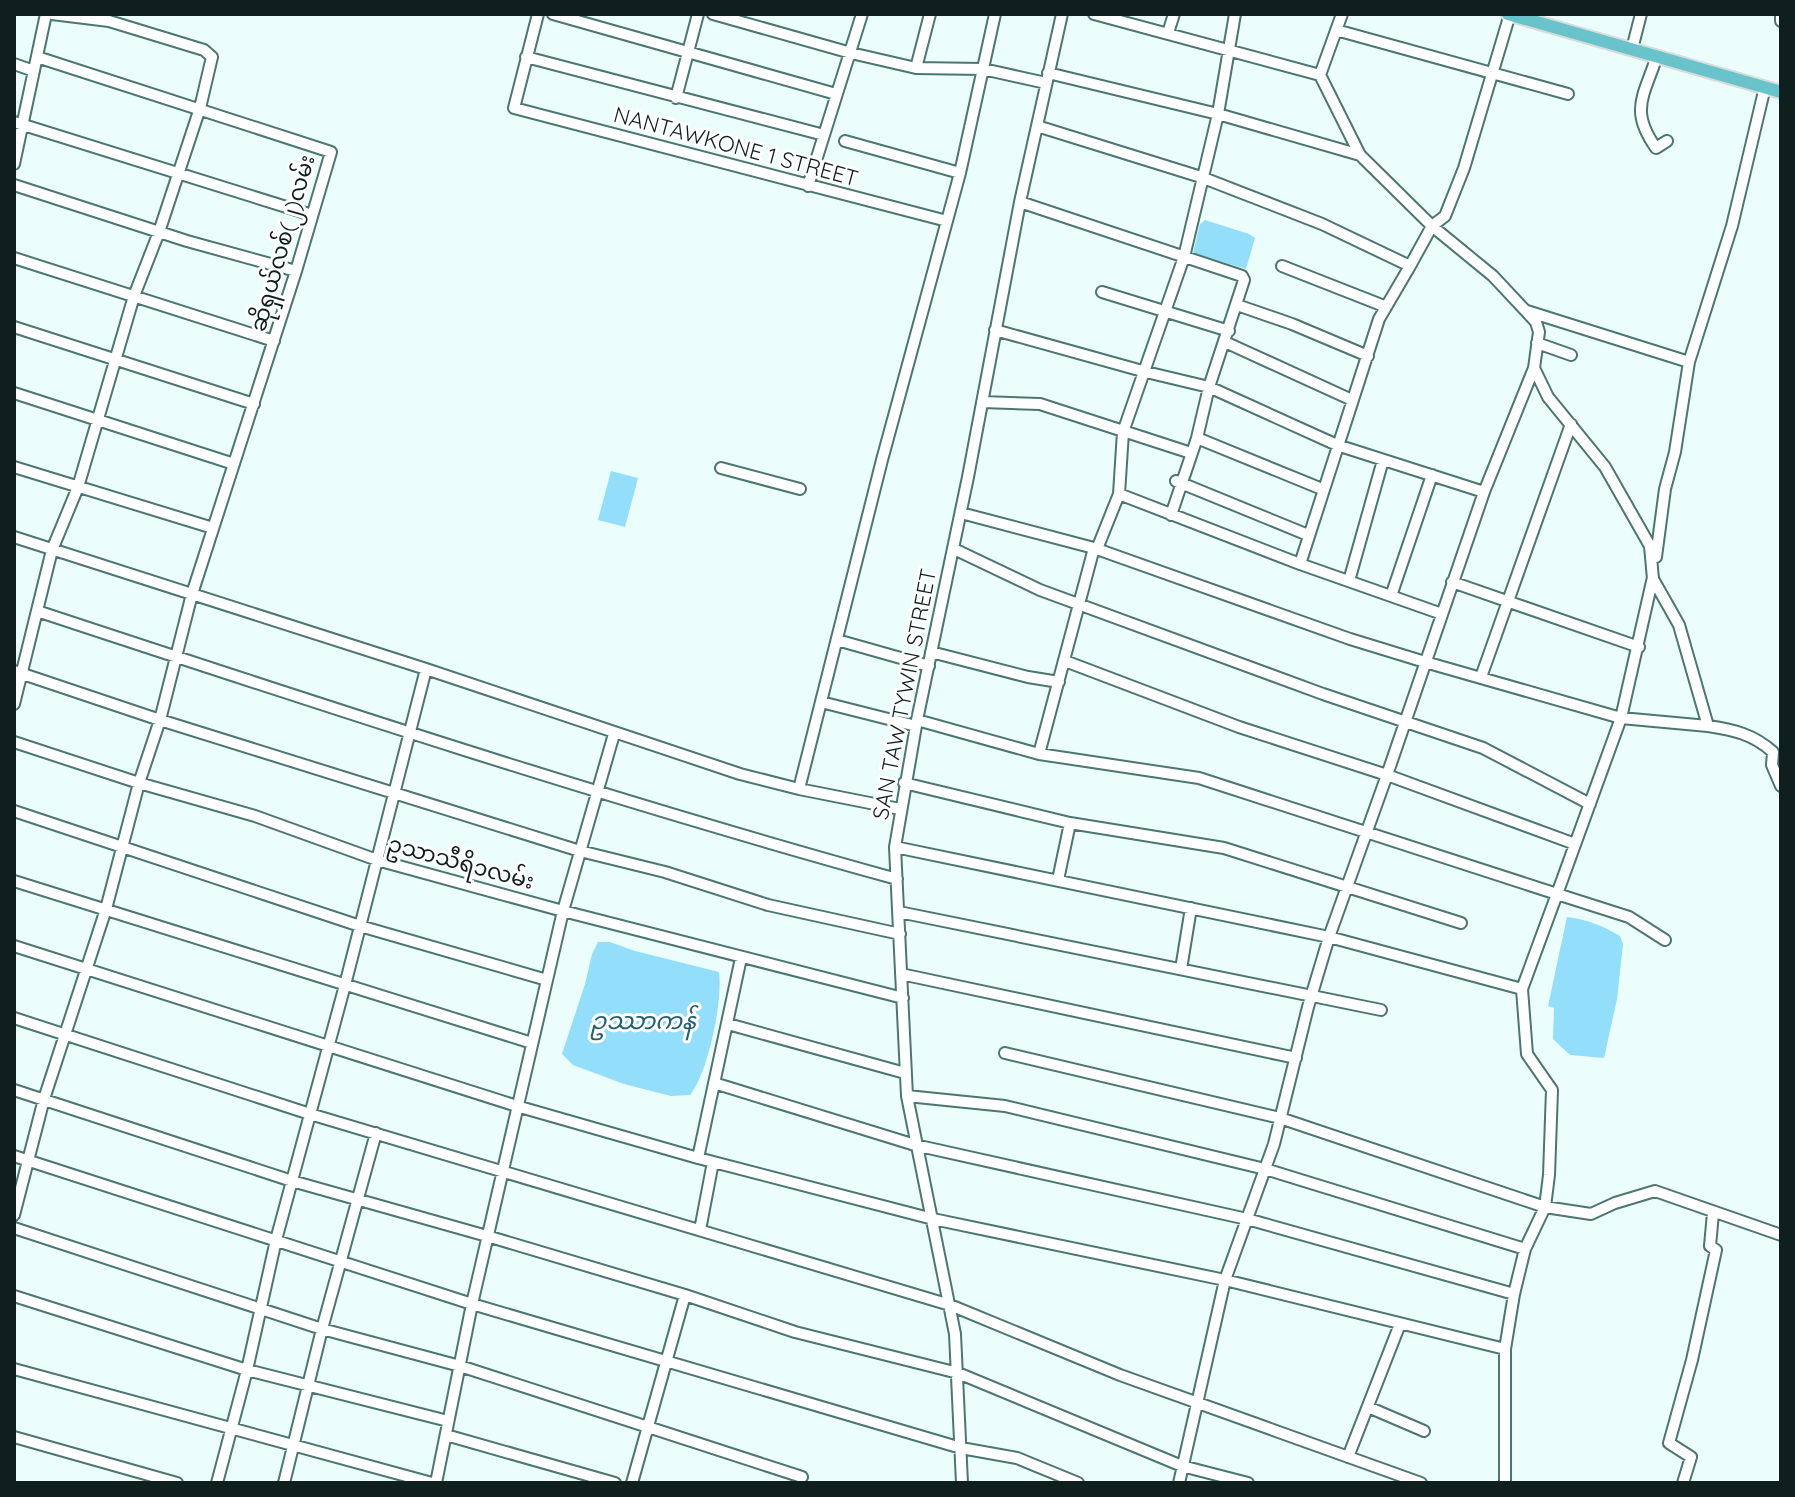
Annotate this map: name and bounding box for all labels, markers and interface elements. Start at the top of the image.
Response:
street label: NANTAWKONE 1 STREET [611,100,861,192]
street label: ဆိုရှယ်လစ်(၂)လမ်း [242,151,324,336]
street label: SAN TAW TYWIN STREET [866,566,942,822]
street label: ဥသာသီရိ၁လမ်း [384,828,537,899]
water label: ဥဿာကန် [590,1004,699,1041]

